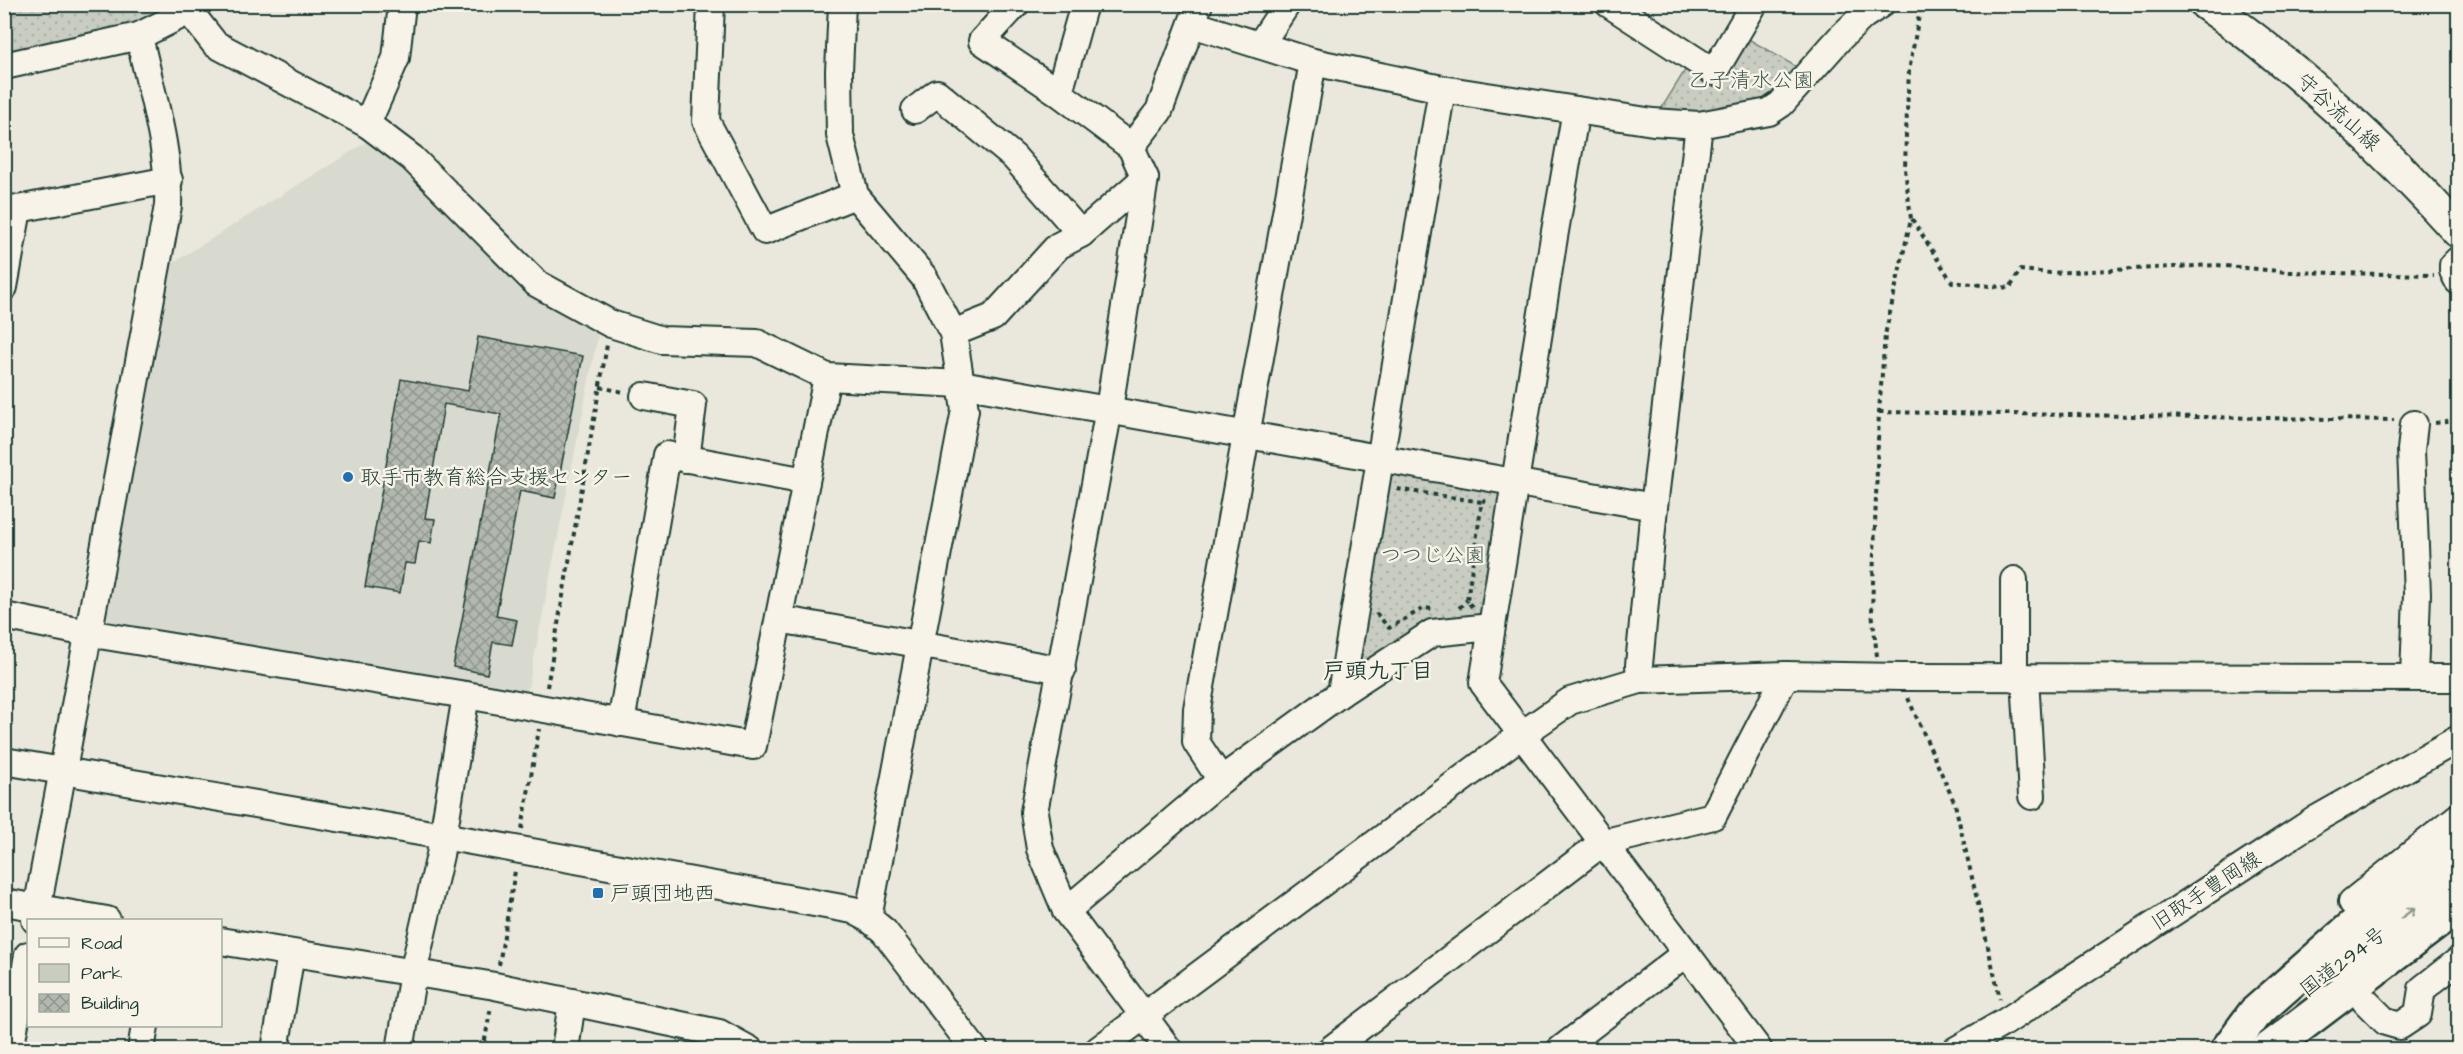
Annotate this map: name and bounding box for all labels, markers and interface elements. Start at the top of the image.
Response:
park label: 乙子清水公園 [1688,66,1814,95]
street label: 守谷流山線 [2289,66,2387,158]
place label: 取手市教育総合支援センター [360,463,632,492]
marker: 取手市教育総合支援センター [341,470,355,484]
park label: つつじ公園 [1381,541,1486,570]
district label: 戸頭九丁目 [1323,656,1433,687]
street label: 旧取手豊岡線 [2145,845,2267,937]
place label: 戸頭団地西 [610,879,715,908]
marker: 戸頭団地西 [591,886,605,900]
one-way arrow [2400,907,2416,919]
legend [27,919,222,1027]
street label: 国道294号 [2294,920,2392,1004]
text: Road [81,931,122,956]
text: Park [81,961,123,986]
text: Building [81,991,139,1017]

